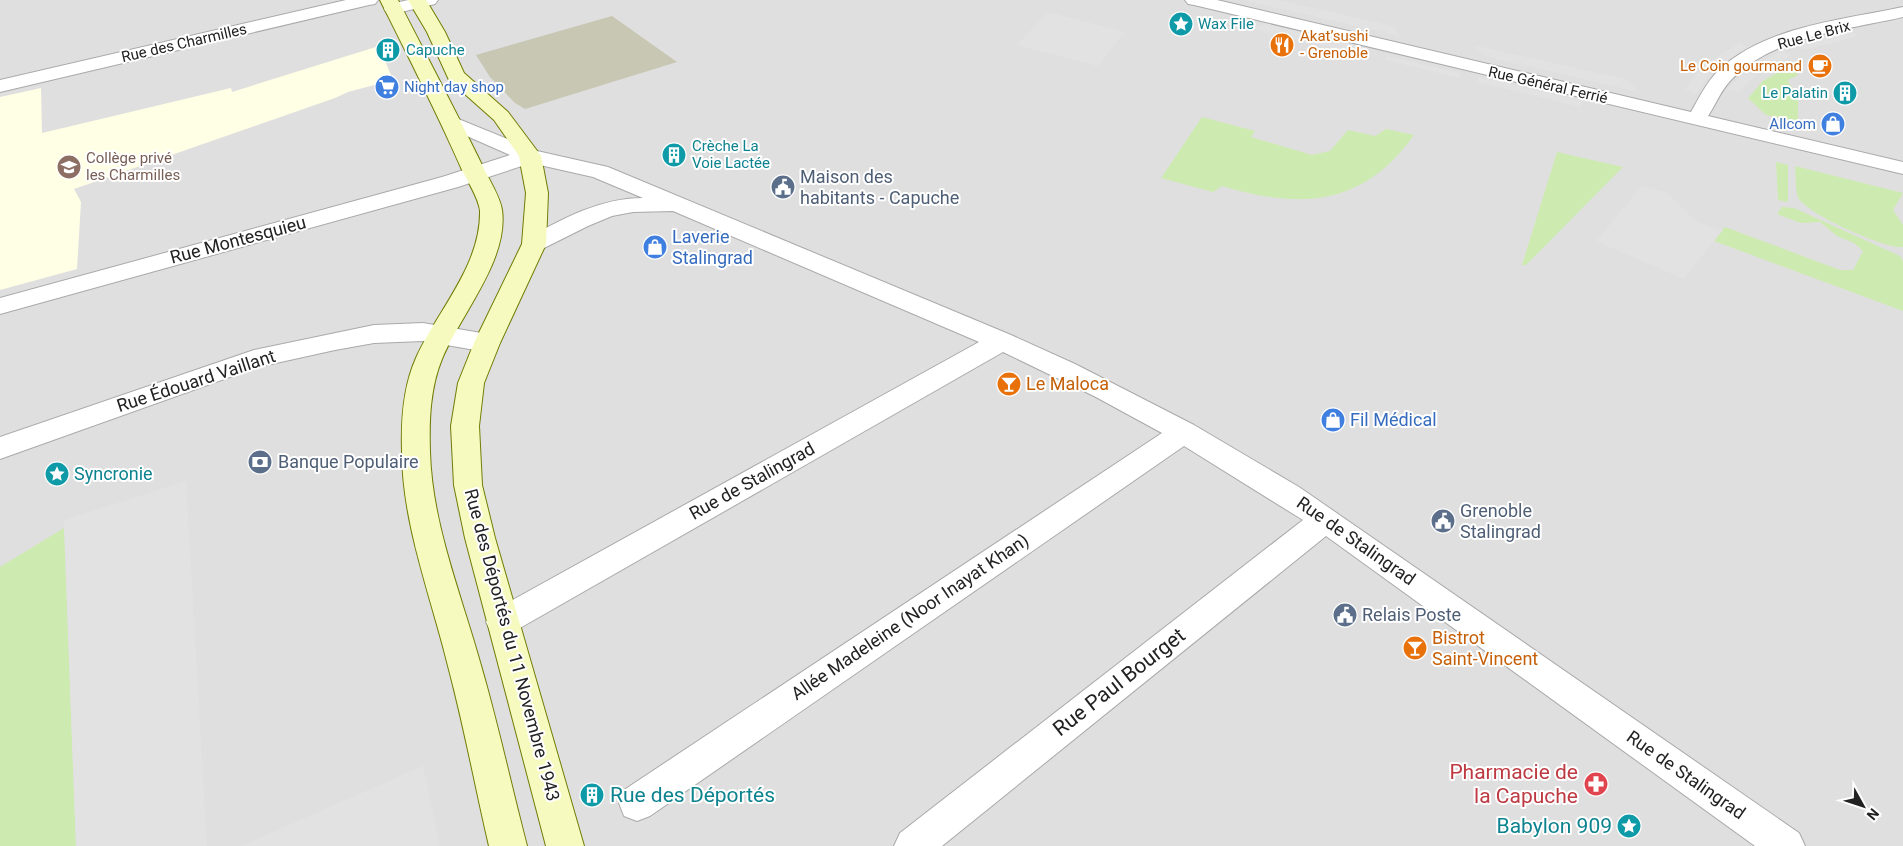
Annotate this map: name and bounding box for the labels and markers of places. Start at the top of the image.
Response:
place icon: Wax File [1168,11,1194,37]
place label: Wax File [1198,15,1254,33]
place label: Akat’sushi - Grenoble [1300,27,1368,62]
restaurant icon: Akat’sushi - Grenoble [1269,32,1295,58]
building icon: Capuche [375,37,401,63]
place label: Capuche [406,41,465,59]
cafe icon: Le Coin gourmand [1807,53,1833,79]
place label: Le Coin gourmand [1680,57,1802,75]
supermarket icon: Night day shop [374,74,400,100]
place label: Night day shop [404,78,504,96]
building icon: Le Palatin [1832,80,1858,106]
place label: Le Palatin [1762,84,1828,102]
shop icon: Allcom [1820,111,1846,137]
place label: Allcom [1769,115,1816,133]
place label: Crèche La Voie Lactée [692,137,770,172]
building icon: Crèche La Voie Lactée [661,142,687,168]
place label: Collège privé les Charmilles [86,149,180,184]
school or university icon: Collège privé les Charmilles [56,154,82,180]
place label: Maison des habitants - Capuche [800,166,959,208]
public building icon: Maison des habitants - Capuche [770,174,796,200]
place label: Laverie Stalingrad [672,226,753,268]
shop icon: Laverie Stalingrad [642,234,668,260]
bar icon: Le Maloca [996,371,1022,397]
place label: Le Maloca [1026,373,1109,394]
shop icon: Fil Médical [1320,407,1346,433]
place label: Fil Médical [1350,409,1437,430]
bank icon: Banque Populaire [247,449,273,475]
place label: Banque Populaire [278,451,419,472]
place icon: Syncronie [44,461,70,487]
place label: Syncronie [74,463,153,484]
place label: Grenoble Stalingrad [1460,500,1541,542]
public building icon: Grenoble Stalingrad [1430,508,1456,534]
public building icon: Relais Poste [1332,602,1358,628]
place label: Relais Poste [1362,604,1461,625]
place label: Bistrot Saint-Vincent [1432,627,1538,669]
bar icon: Bistrot Saint-Vincent [1402,635,1428,661]
place label: Pharmacie de la Capuche [1449,760,1578,808]
pharmacy icon: Pharmacie de la Capuche [1583,771,1609,797]
building icon: Rue des Déportés [579,782,605,808]
place label: Rue des Déportés [610,783,775,807]
place icon: Babylon 909 [1616,813,1642,839]
place label: Babylon 909 [1497,814,1612,838]

